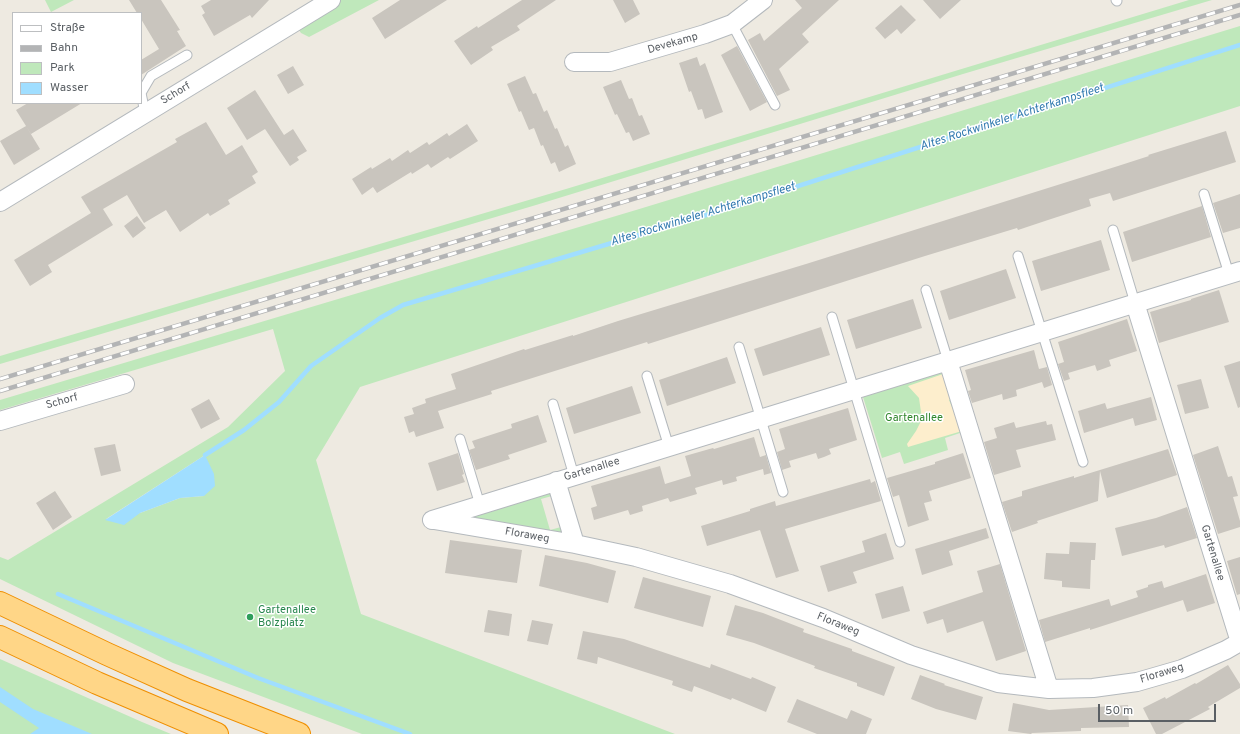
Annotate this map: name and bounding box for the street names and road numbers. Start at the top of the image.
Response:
street label: Devekamp [646,31,700,57]
street label: Schorf [159,80,193,108]
street label: Schorf [45,391,79,413]
street label: Gartenallee [562,455,622,485]
street label: Gartenallee [1197,523,1227,583]
street label: Floraweg [504,526,550,546]
street label: Floraweg [815,610,861,640]
street label: Floraweg [1139,661,1185,687]

